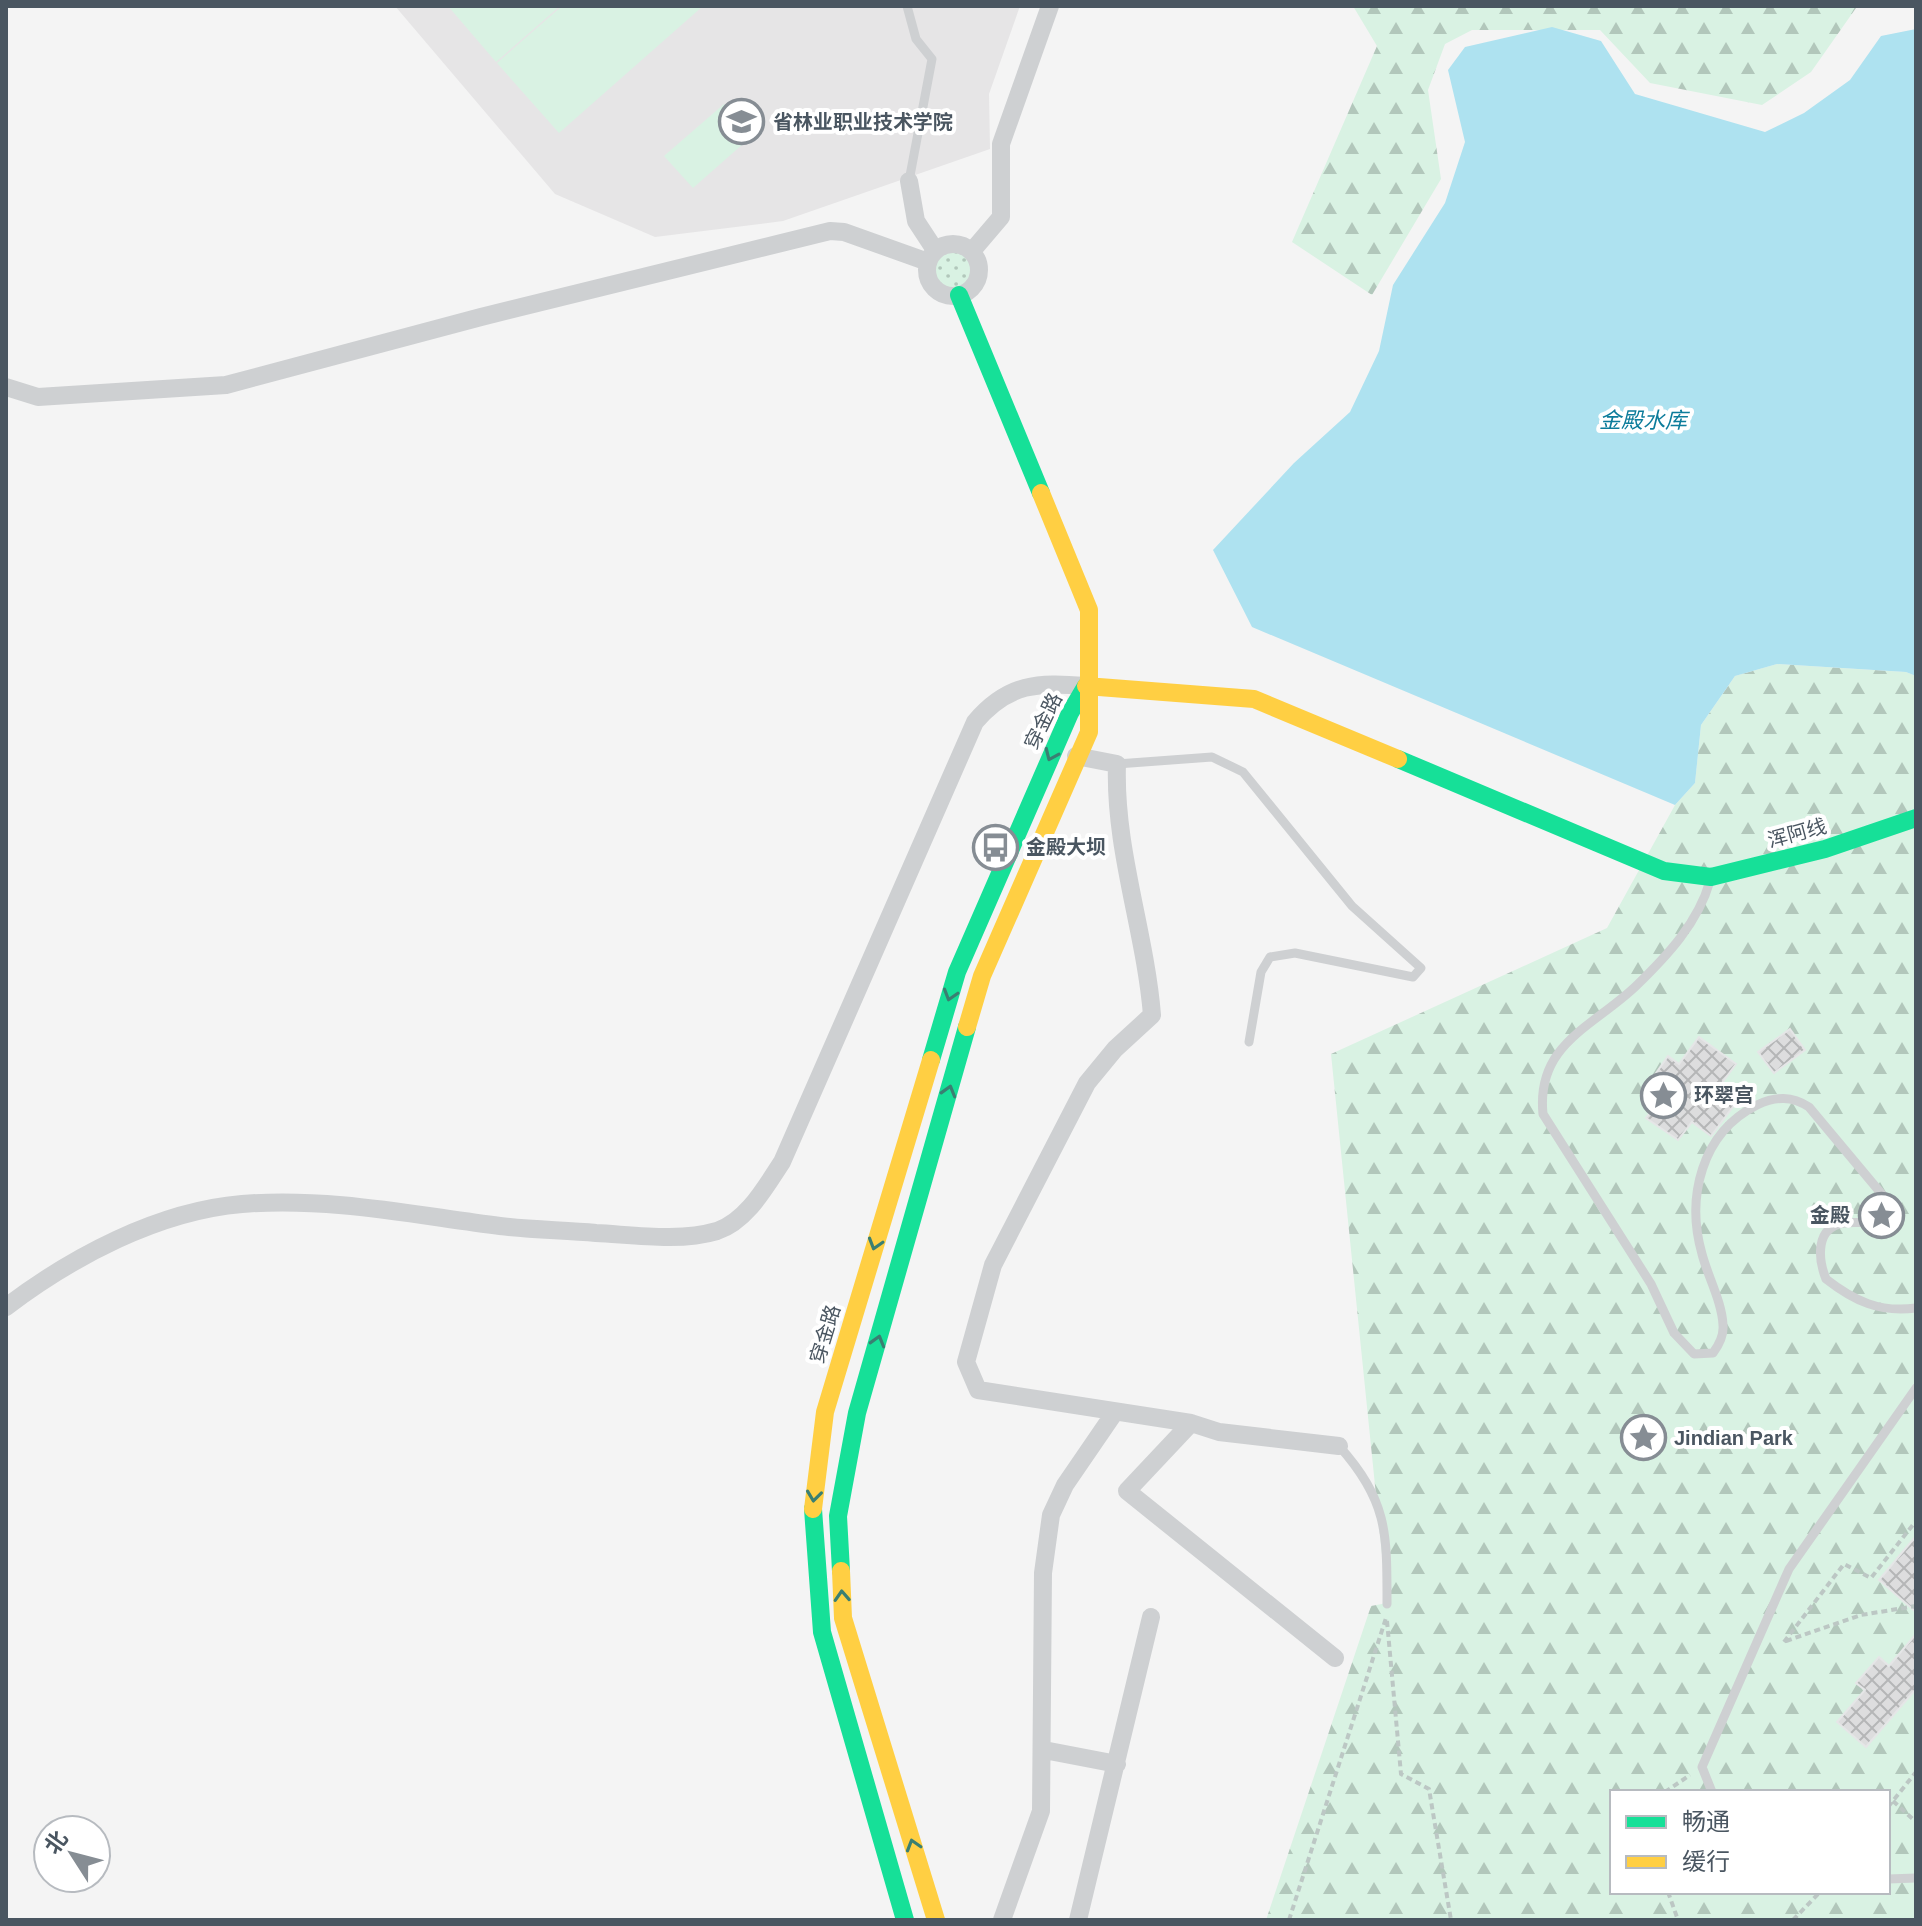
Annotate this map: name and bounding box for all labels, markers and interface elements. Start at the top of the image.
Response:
school or university icon: 省林业职业技术学院 [718,98,766,146]
place label: 省林业职业技术学院 [773,111,953,133]
water label: 金殿水库 [1599,408,1691,433]
street label: 穿金路 [1020,689,1066,753]
one-way arrow [1044,747,1060,761]
street label: 浑阿线 [1765,815,1829,851]
bus stop icon: 金殿大坝 [971,823,1019,871]
place label: 金殿大坝 [1026,836,1106,858]
one-way arrow [944,987,960,1001]
place icon: 环翠宫 [1639,1071,1687,1119]
one-way arrow [940,1084,956,1098]
place label: 环翠宫 [1694,1084,1754,1106]
place icon: 金殿 [1857,1191,1905,1239]
place label: 金殿 [1810,1204,1850,1226]
one-way arrow [868,1237,884,1250]
street label: 穿金路 [806,1302,844,1366]
one-way arrow [868,1334,885,1348]
place icon: Jindian Park [1619,1414,1667,1462]
place label: Jindian Park [1674,1427,1794,1449]
one-way arrow [806,1489,823,1503]
one-way arrow [834,1589,851,1602]
legend [1610,1790,1890,1894]
text: 畅通 [1682,1808,1730,1835]
north arrow [32,1814,112,1894]
text: 北 [40,1826,73,1859]
one-way arrow [906,1839,922,1853]
text: 缓行 [1682,1848,1730,1875]

